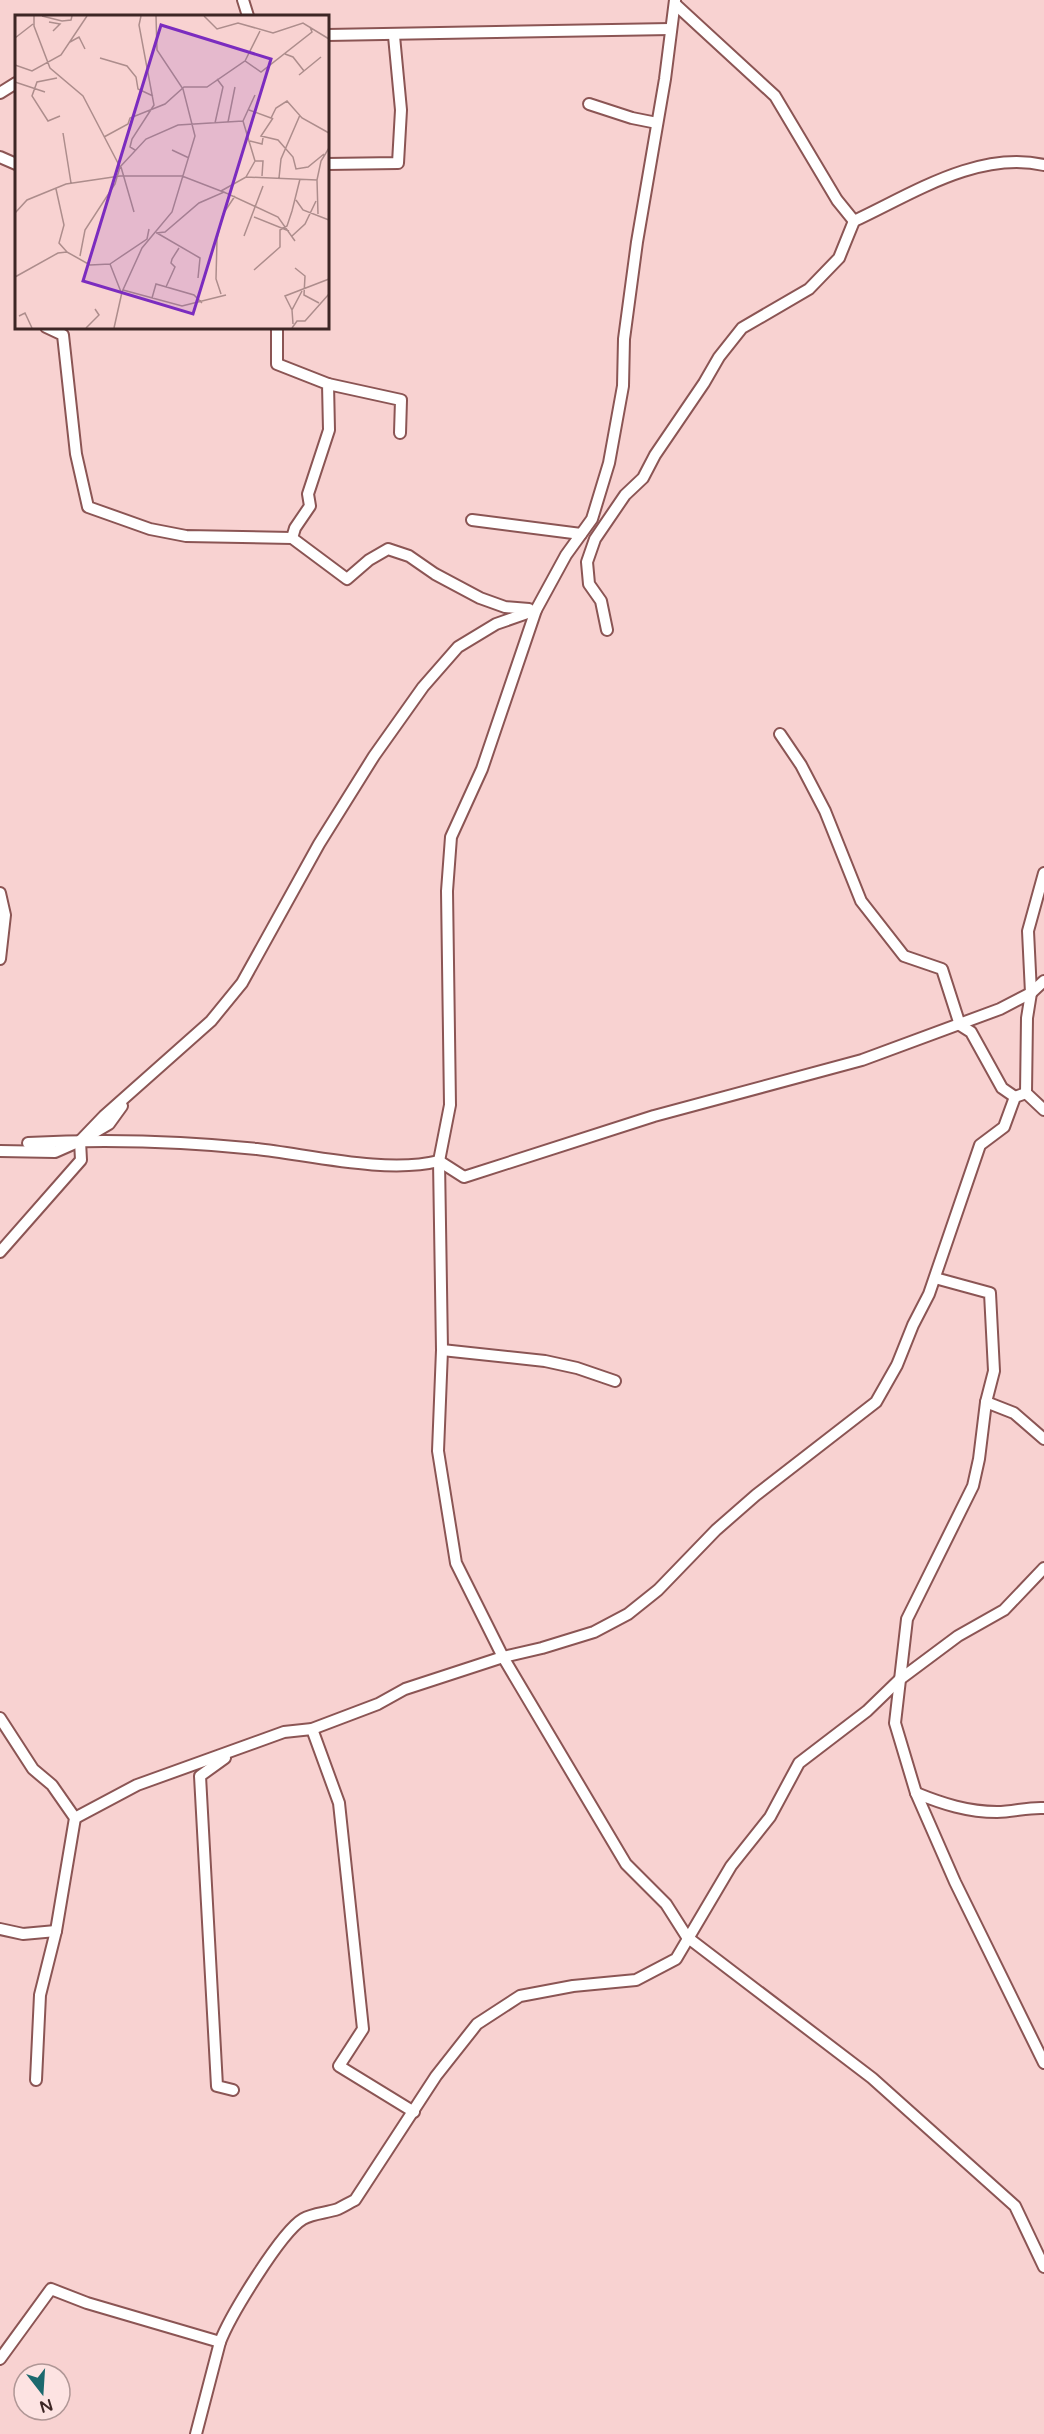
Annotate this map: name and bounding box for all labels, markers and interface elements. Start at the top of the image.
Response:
inset map [15,15,328,328]
north arrow [12,2362,72,2422]
text: N [37,2394,55,2417]

